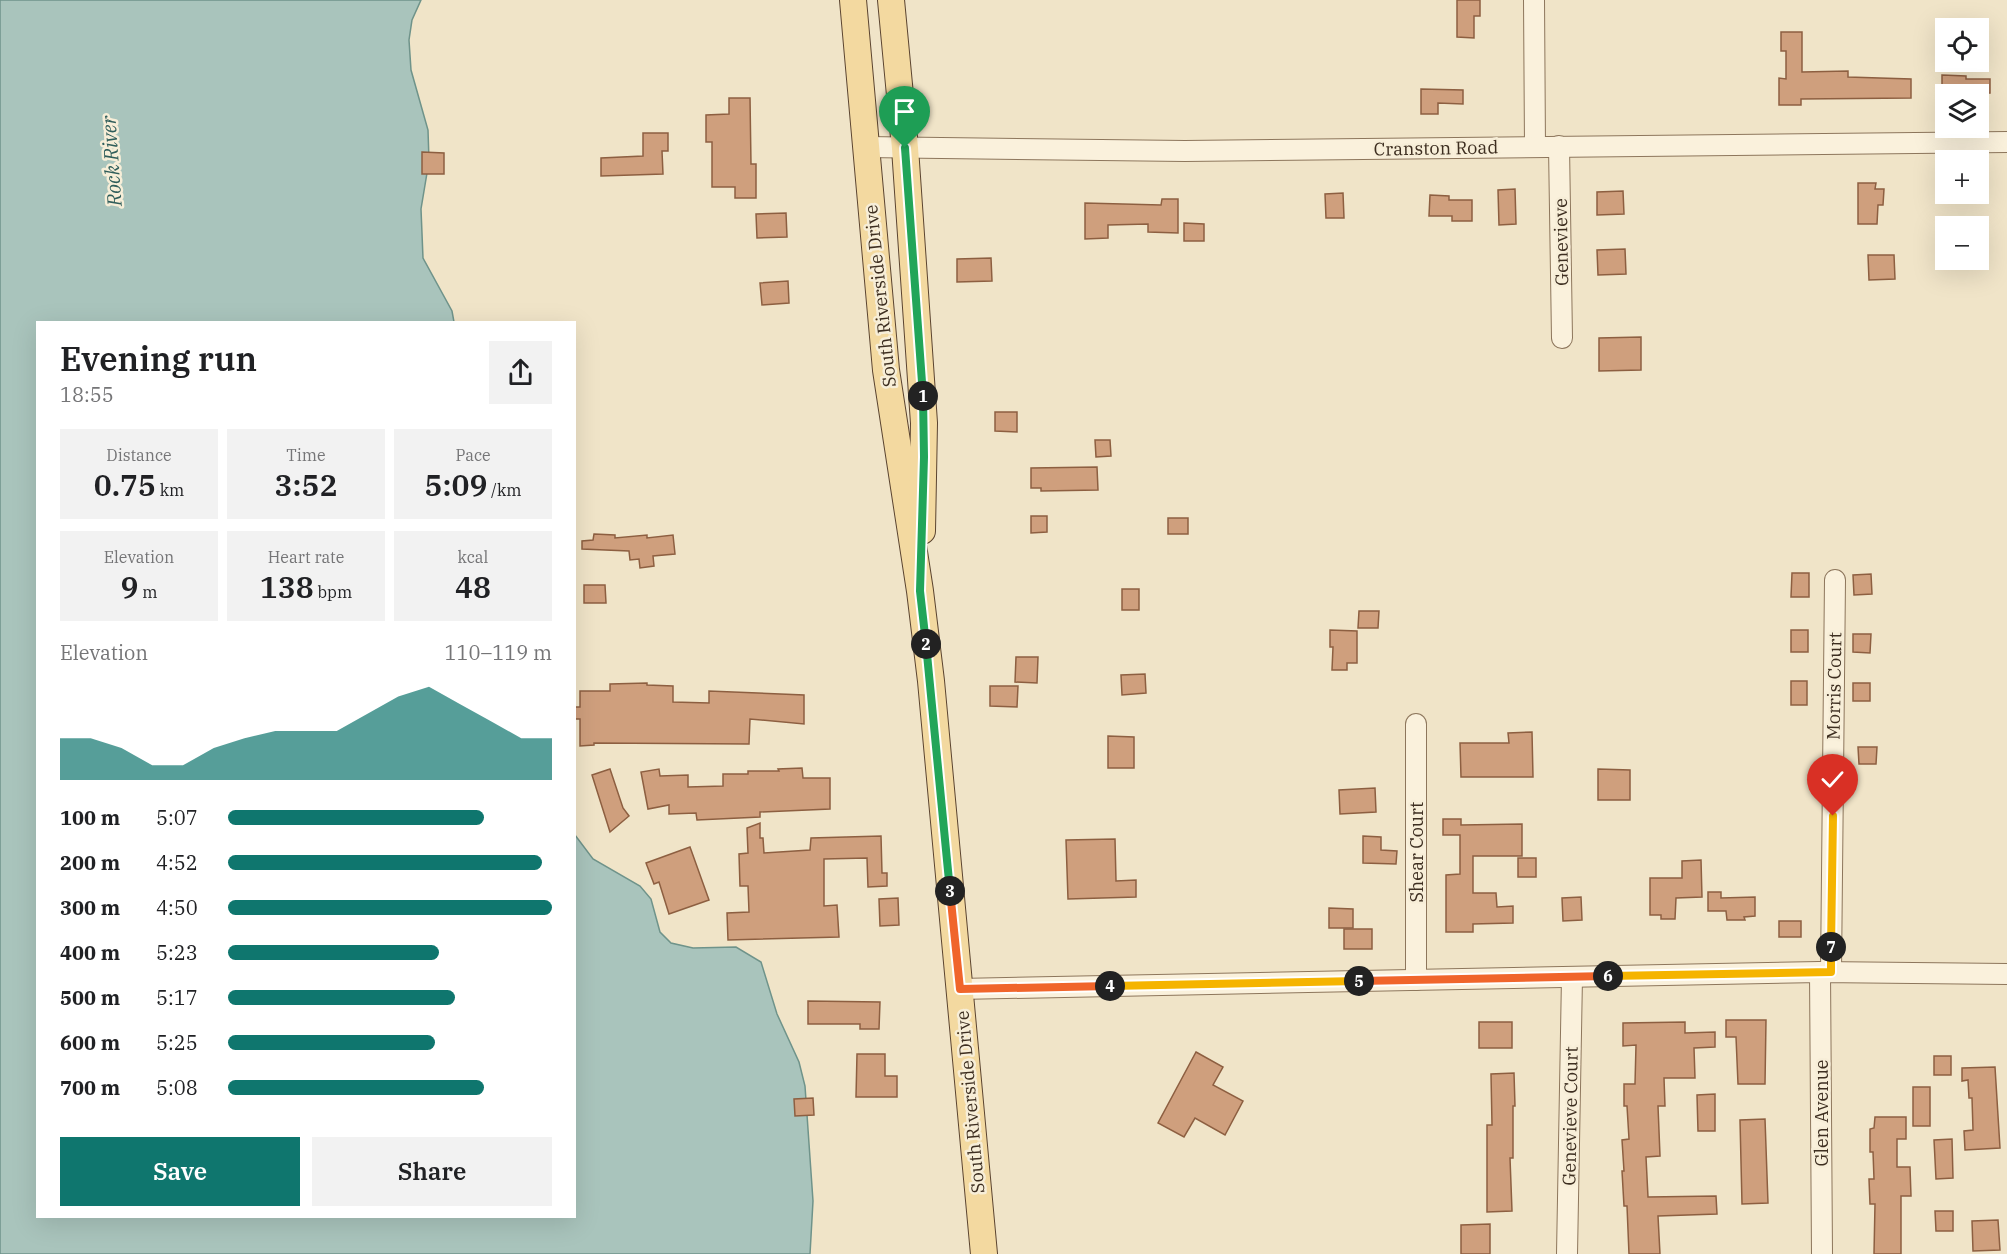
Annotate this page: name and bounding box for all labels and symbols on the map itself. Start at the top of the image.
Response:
pin [879,86,930,148]
water label: Rock River [94,114,128,208]
street label: Cranston Road [1374,135,1498,161]
street label: Genevieve [1549,198,1573,286]
street label: South Riverside Drive [859,204,901,388]
pin: 1 [908,381,938,411]
pin: 2 [911,629,941,659]
street label: Morris Court [1822,632,1846,740]
pin [1807,754,1858,816]
street label: Shear Court [1405,802,1428,902]
pin: 3 [935,876,965,906]
pin: 7 [1816,932,1846,962]
pin: 6 [1593,961,1623,991]
pin: 5 [1344,966,1374,996]
pin: 4 [1095,971,1125,1001]
street label: South Riverside Drive [951,1010,989,1194]
street label: Genevieve Court [1557,1046,1583,1186]
street label: Glen Avenue [1810,1060,1833,1166]

